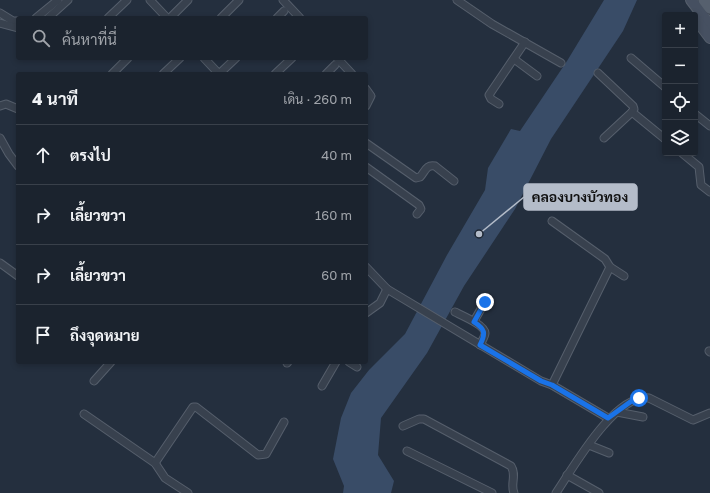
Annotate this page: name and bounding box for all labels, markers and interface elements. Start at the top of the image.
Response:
map controls [662,12,698,156]
button: + [662,12,698,48]
search box [16,16,368,60]
icon: search [30,27,52,49]
text: ค้นหาที่นี่ [62,30,117,48]
button: − [662,48,698,84]
button: locate [662,84,698,120]
text: 4 นาที [32,88,78,109]
text: เดิน · 260 m [283,91,352,107]
button: layers [662,120,698,156]
icon: ahead [32,144,54,166]
text: ตรงไป [70,146,111,164]
text: 40 m [321,147,352,163]
callout: คลองบางบัวทอง [524,184,637,210]
text: คลองบางบัวทอง [532,188,628,205]
icon: right [32,204,54,226]
text: เลี้ยวขวา [70,206,126,224]
text: 160 m [315,207,352,223]
icon: right [32,264,54,286]
text: เลี้ยวขวา [70,266,126,284]
text: 60 m [321,267,352,283]
route end [476,293,494,311]
icon: arrive [32,324,54,346]
text: ถึงจุดหมาย [70,326,140,344]
route start [630,389,648,407]

